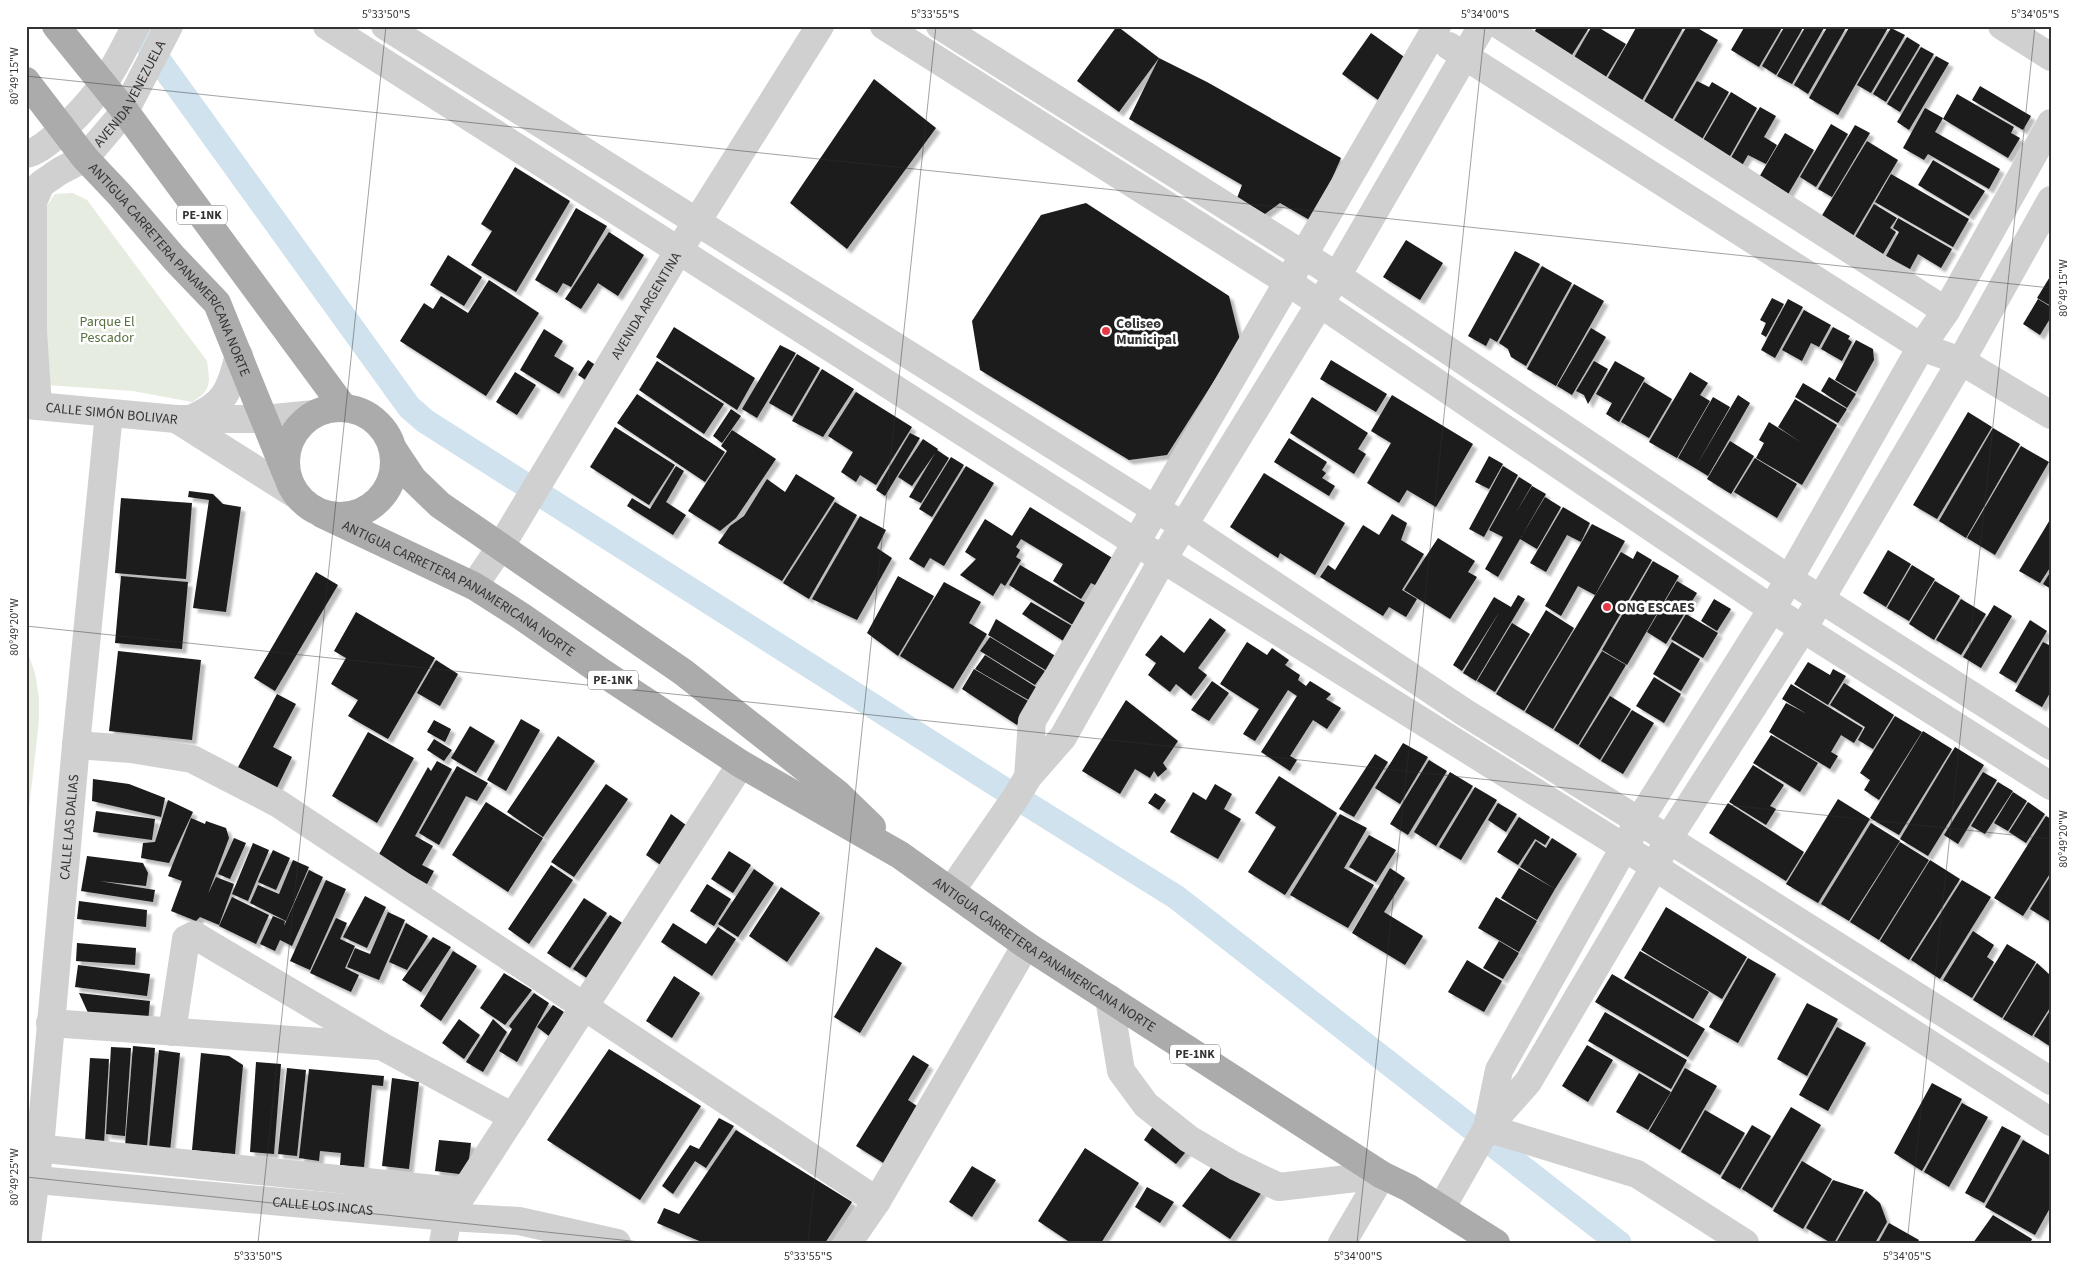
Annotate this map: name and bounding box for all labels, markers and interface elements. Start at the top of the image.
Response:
text: 5°33'50"S [362,6,410,23]
text: 5°33'55"S [911,6,959,23]
text: 5°34'00"S [1461,6,1509,23]
text: 5°34'05"S [2011,6,2059,23]
street label: AVENIDA VENEZUELA [89,37,171,152]
text: 80°49'15"W [6,47,23,105]
street label: ANTIGUA CARRETERA PANAMERICANA NORTE [84,159,255,380]
road number: PE-1NK [177,206,227,224]
street label: AVENIDA ARGENTINA [606,248,687,363]
text: 80°49'15"W [2055,259,2072,317]
park label: Parque El Pescador [79,312,135,348]
place label: Coliseo Municipal [1116,314,1176,350]
marker: Coliseo Municipal [1100,325,1112,337]
street label: CALLE SIMÓN BOLIVAR [45,398,179,430]
street label: ANTIGUA CARRETERA PANAMERICANA NORTE [339,516,579,662]
text: 80°49'20"W [6,598,23,656]
place label: ONG ESCAES [1617,598,1695,618]
marker: ONG ESCAES [1601,601,1613,613]
road number: PE-1NK [588,670,638,690]
street label: CALLE LAS DALIAS [55,774,84,881]
text: 80°49'20"W [2055,810,2072,868]
street label: ANTIGUA CARRETERA PANAMERICANA NORTE [929,873,1160,1037]
road number: PE-1NK [1170,1044,1220,1064]
text: 80°49'25"W [6,1148,23,1206]
street label: CALLE LOS INCAS [271,1192,374,1221]
text: 5°33'50"S [234,1248,282,1265]
text: 5°33'55"S [784,1248,832,1265]
text: 5°34'00"S [1334,1248,1382,1265]
text: 5°34'05"S [1883,1248,1931,1265]

